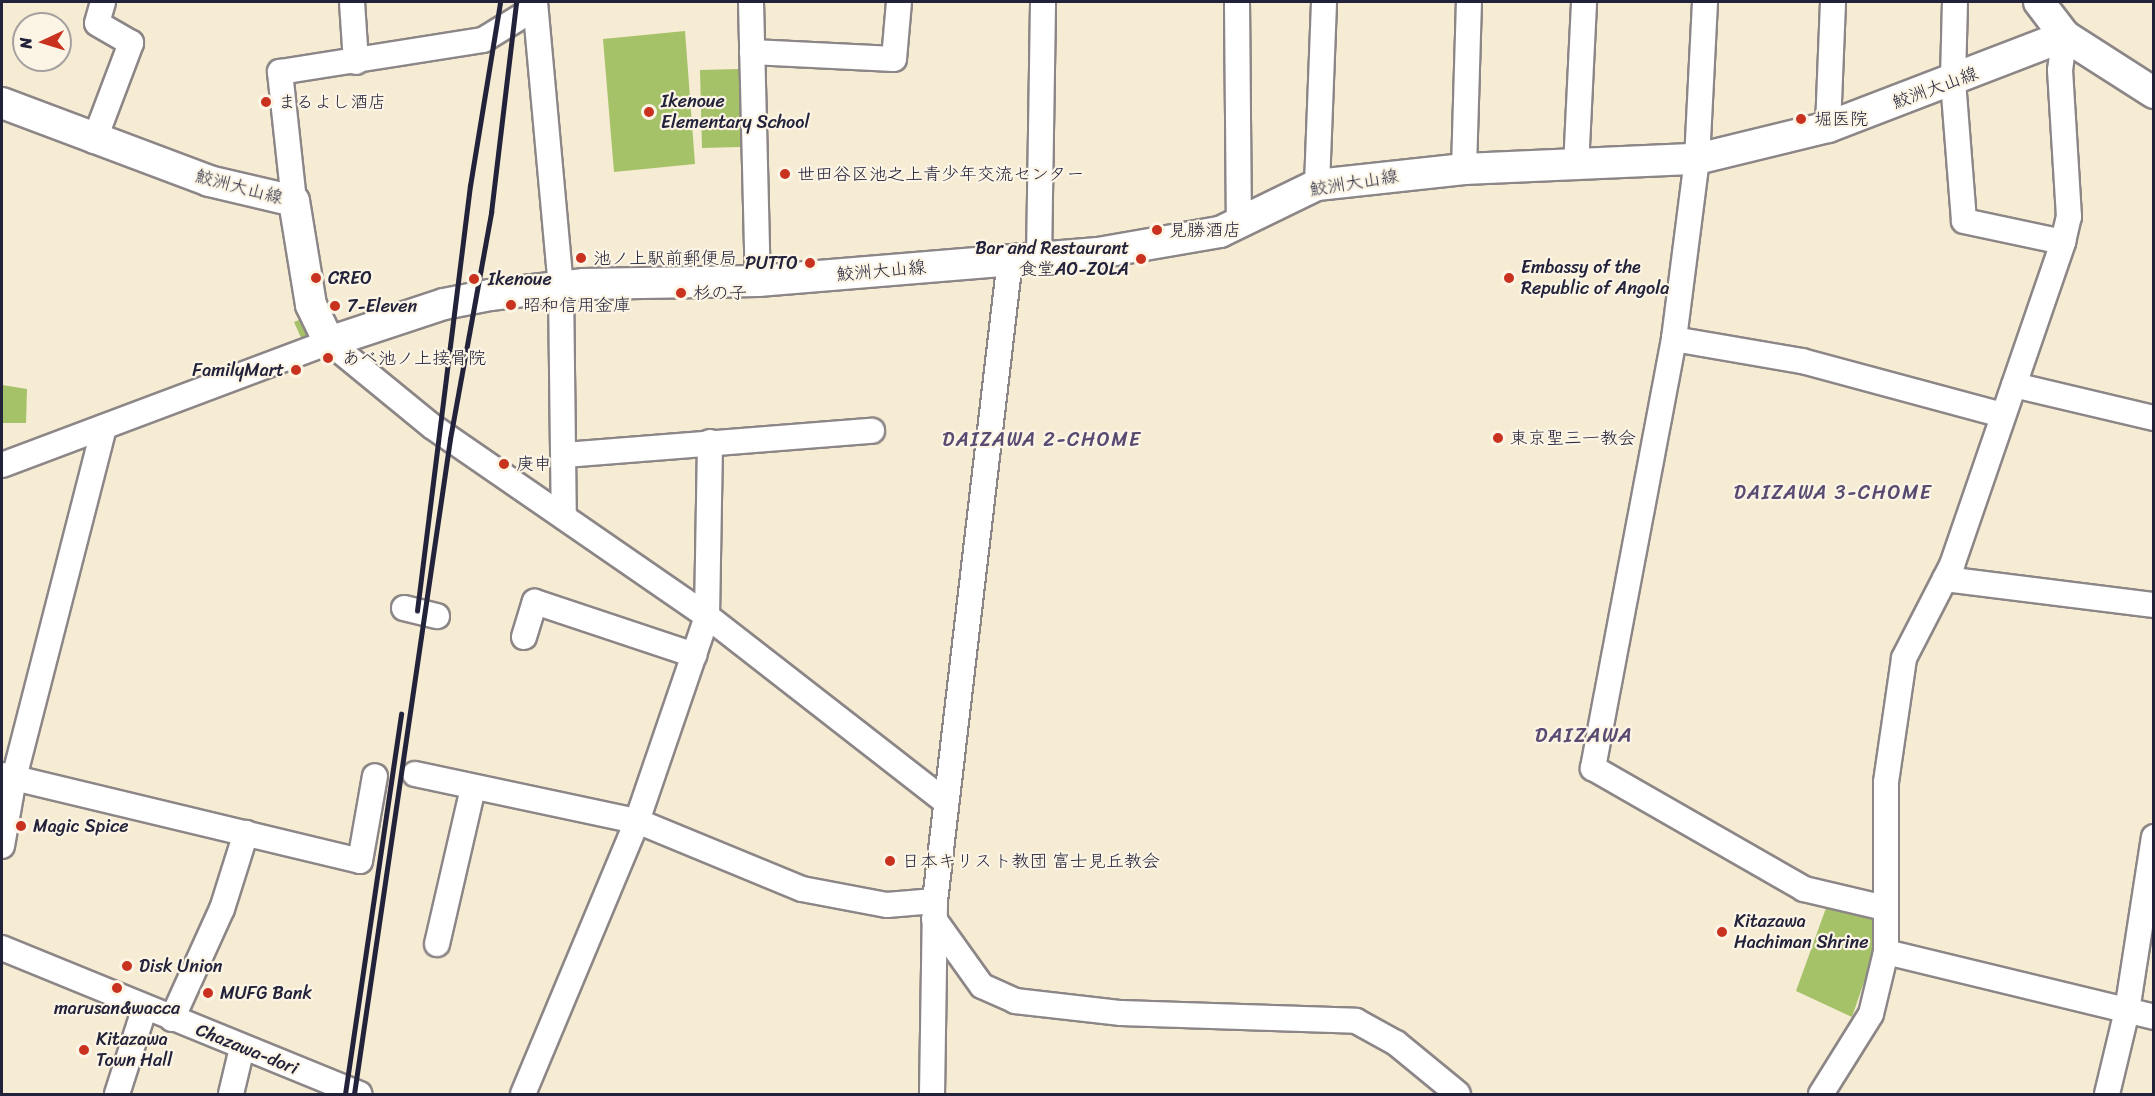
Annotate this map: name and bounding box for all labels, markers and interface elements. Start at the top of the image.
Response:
north arrow [12,12,72,72]
text: N [11,37,40,50]
street label: 鮫洲大山線 [1889,62,1981,114]
place label: まるよし酒店 [278,91,386,113]
place label: Ikenoue Elementary School [661,91,810,134]
marker: まるよし酒店 [259,95,273,109]
marker: Ikenoue Elementary School [642,105,656,119]
place label: 堀医院 [1814,108,1868,130]
marker: 堀医院 [1792,110,1810,128]
place label: 世田谷区池之上青少年交流センター [797,163,1085,185]
street label: 鮫洲大山線 [193,165,285,209]
street label: 鮫洲大山線 [1308,165,1400,201]
marker: 世田谷区池之上青少年交流センター [778,167,792,181]
place label: 見勝酒店 [1169,219,1241,241]
marker: 見勝酒店 [1150,223,1164,237]
place label: Bar and Restaurant 食堂AO-ZOLA [975,238,1129,280]
place label: 池ノ上駅前郵便局 [593,247,737,269]
marker: 池ノ上駅前郵便局 [574,251,588,265]
place label: PUTTO [745,252,798,274]
marker: Bar and Restaurant 食堂AO-ZOLA [1134,252,1148,266]
marker: PUTTO [803,256,817,270]
street label: 鮫洲大山線 [835,256,927,286]
place label: Embassy of the Republic of Angola [1521,257,1669,300]
place label: CREO [328,267,372,289]
place label: Ikenoue [488,268,552,290]
marker: Ikenoue [465,270,483,288]
marker: CREO [309,271,323,285]
marker: Embassy of the Republic of Angola [1502,271,1516,285]
place label: 杉の子 [693,282,747,304]
marker: 杉の子 [674,286,688,300]
place label: 昭和信用金庫 [523,294,631,316]
place label: 7-Eleven [347,295,417,317]
marker: 昭和信用金庫 [504,298,518,312]
marker: 7-Eleven [328,299,342,313]
place label: あべ池ノ上接骨院 [342,347,486,369]
marker: あべ池ノ上接骨院 [319,349,337,367]
place label: FamilyMart [192,359,284,381]
marker: FamilyMart [289,363,303,377]
district label: DAIZAWA 2-CHOME [942,427,1142,451]
place label: 東京聖三一教会 [1510,427,1636,449]
marker: 東京聖三一教会 [1491,431,1505,445]
place label: 庚申 [516,453,552,475]
marker: 庚申 [497,457,511,471]
district label: DAIZAWA 3-CHOME [1733,480,1933,504]
district label: DAIZAWA [1534,722,1634,748]
place label: Magic Spice [33,815,128,837]
marker: Magic Spice [14,819,28,833]
place label: 日本キリスト教団 富士見丘教会 [902,850,1159,872]
marker: 日本キリスト教団 富士見丘教会 [883,854,897,868]
place label: Kitazawa Hachiman Shrine [1734,911,1869,954]
marker: Kitazawa Hachiman Shrine [1715,925,1729,939]
place label: Disk Union [139,955,223,977]
marker: Disk Union [120,959,134,973]
marker: marusan&wacca [110,981,124,995]
place label: MUFG Bank [220,982,312,1004]
marker: MUFG Bank [201,986,215,1000]
place label: marusan&wacca [54,997,180,1019]
street label: Chazawa-dori [193,1019,301,1079]
place label: Kitazawa Town Hall [96,1029,172,1072]
marker: Kitazawa Town Hall [77,1043,91,1057]

